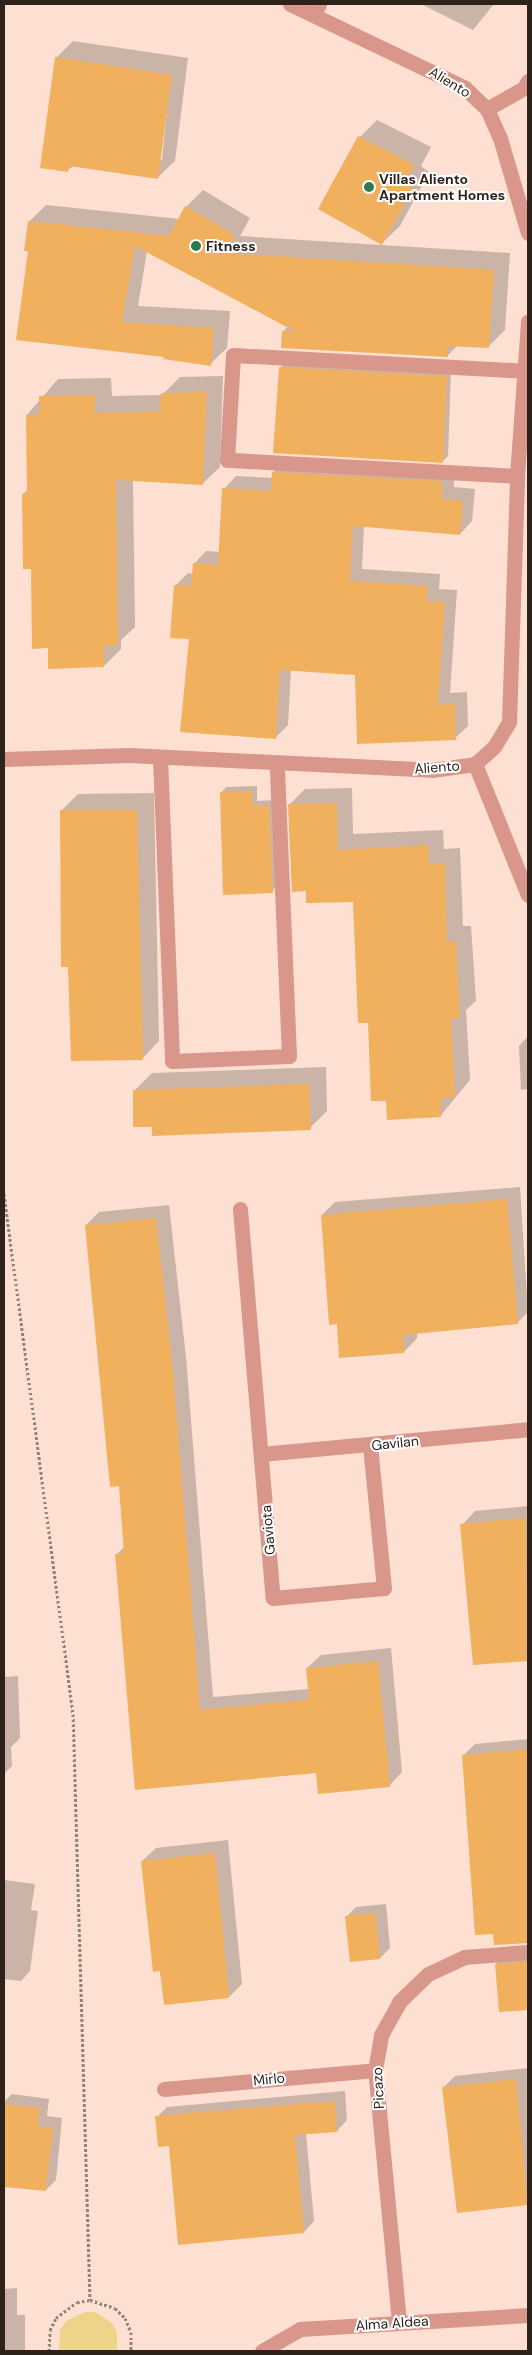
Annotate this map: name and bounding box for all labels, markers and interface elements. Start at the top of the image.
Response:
street label: Aliento [426,63,474,101]
place label: Villas Aliento Apartment Homes [379,171,505,203]
marker: Villas Aliento Apartment Homes [363,181,375,193]
place label: Fitness [206,238,256,254]
marker: Fitness [190,240,202,252]
street label: Aliento [414,757,460,777]
street label: Gavilan [371,1432,419,1454]
street label: Gaviota [257,1504,279,1556]
street label: Picazo [369,2067,387,2109]
street label: Mirlo [252,2069,286,2089]
street label: Alma Aldea [355,2312,429,2334]

